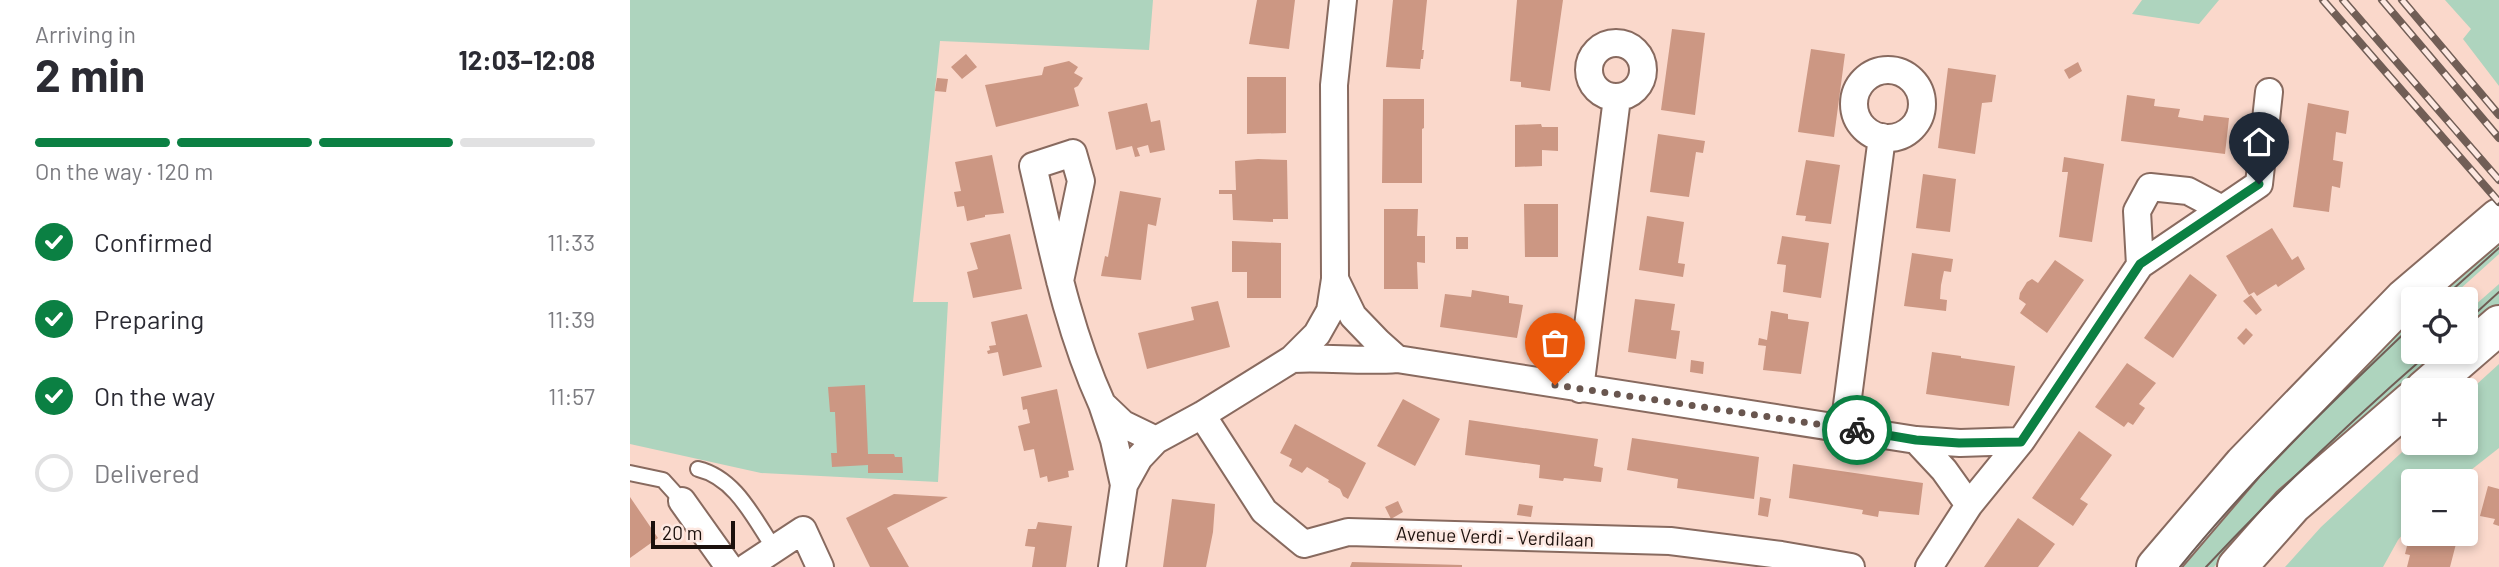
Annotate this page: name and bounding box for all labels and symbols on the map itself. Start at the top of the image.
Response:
pin [2229,112,2289,184]
pin [1525,313,1585,385]
courier [1822,395,1892,465]
scale bar [651,518,735,550]
street label: Avenue Verdi - Verdilaan [1396,521,1594,551]

